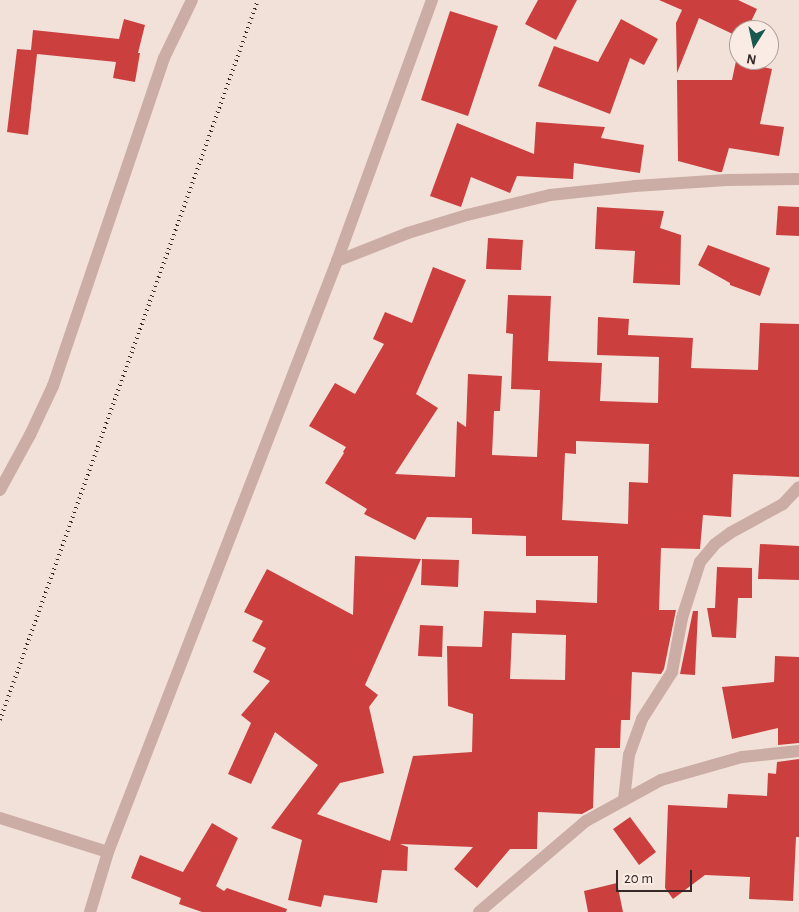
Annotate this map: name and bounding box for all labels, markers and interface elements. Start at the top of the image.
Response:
north arrow [729,20,779,70]
text: N [746,51,758,67]
scale bar [619,860,695,892]
text: 20 m [624,871,653,886]

